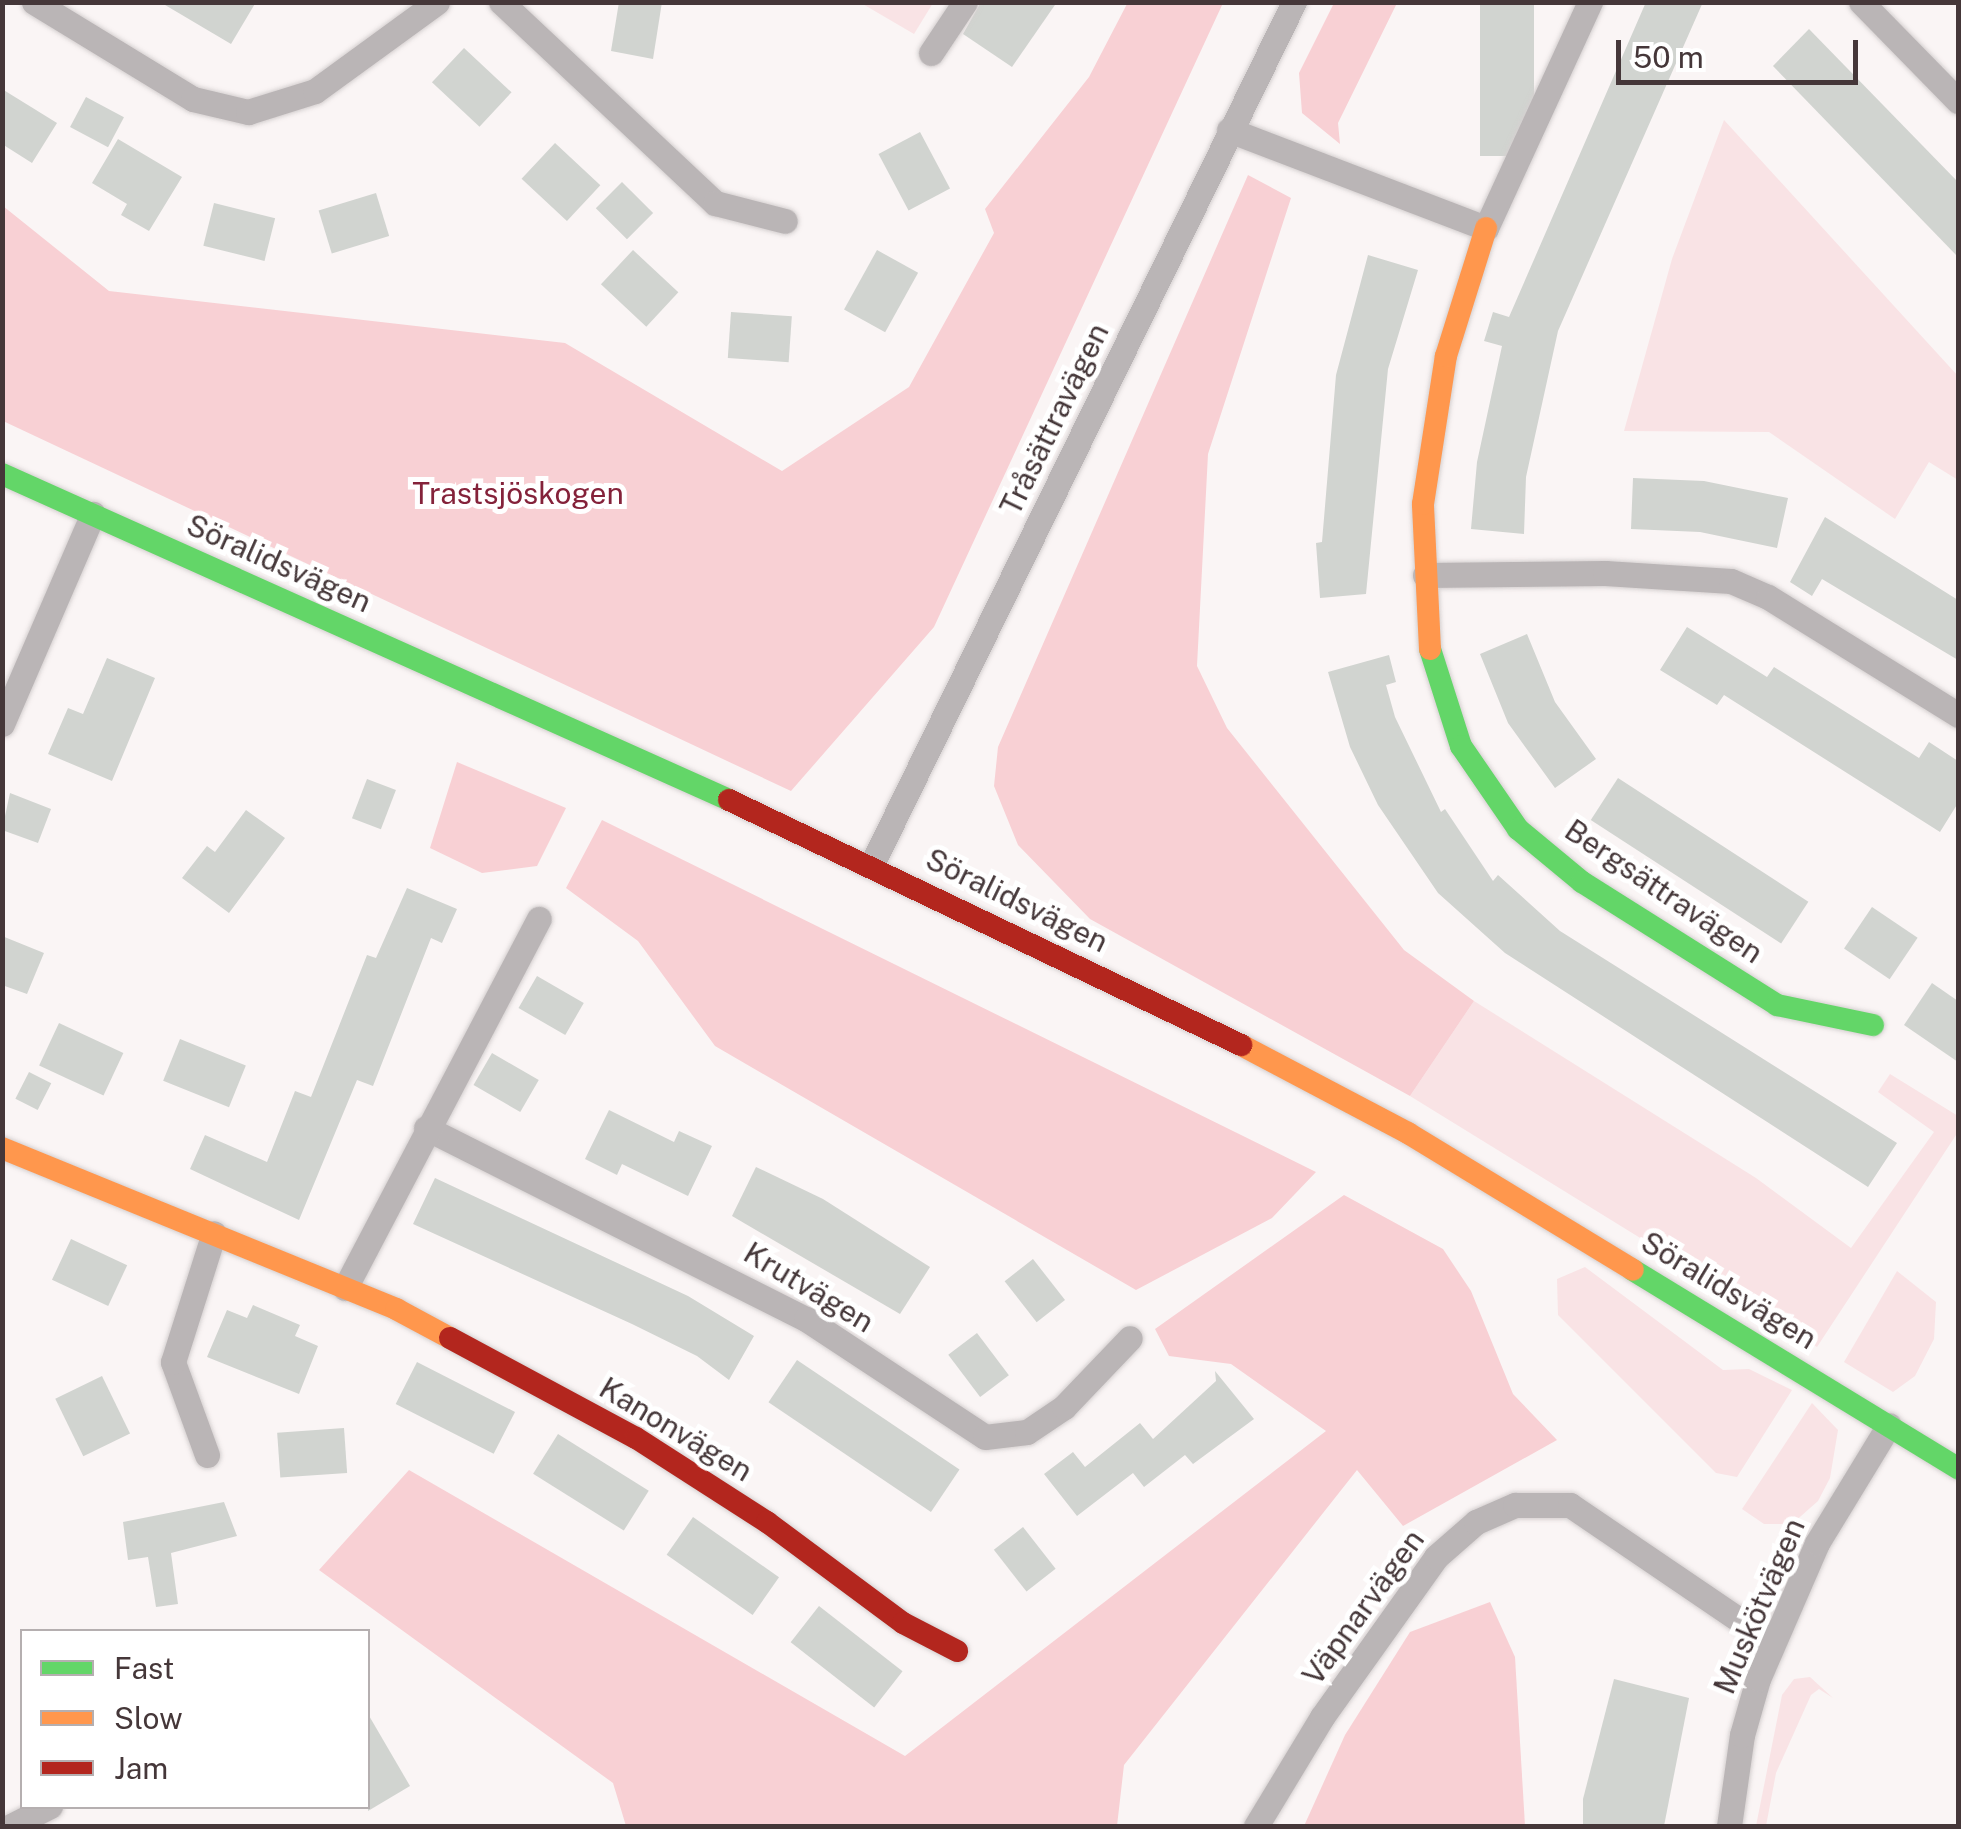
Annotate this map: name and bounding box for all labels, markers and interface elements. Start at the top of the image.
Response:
scale bar [1621,20,1864,82]
text: 50 m [1633,39,1704,75]
street label: Tråsättravägen [992,317,1116,521]
park label: Trastsjöskogen [412,475,624,511]
street label: Söralidsvägen [181,506,377,620]
street label: Bergsättravägen [1558,812,1770,970]
street label: Söralidsvägen [920,840,1114,960]
street label: Söralidsvägen [1635,1224,1823,1356]
street label: Krutvägen [738,1234,880,1340]
street label: Kanonvägen [593,1369,759,1489]
street label: Muskötvägen [1706,1513,1812,1699]
street label: Väpnarvägen [1295,1522,1431,1692]
legend [20,1629,370,1809]
text: Fast [114,1650,174,1686]
text: Slow [114,1700,183,1736]
text: Jam [114,1750,168,1786]

